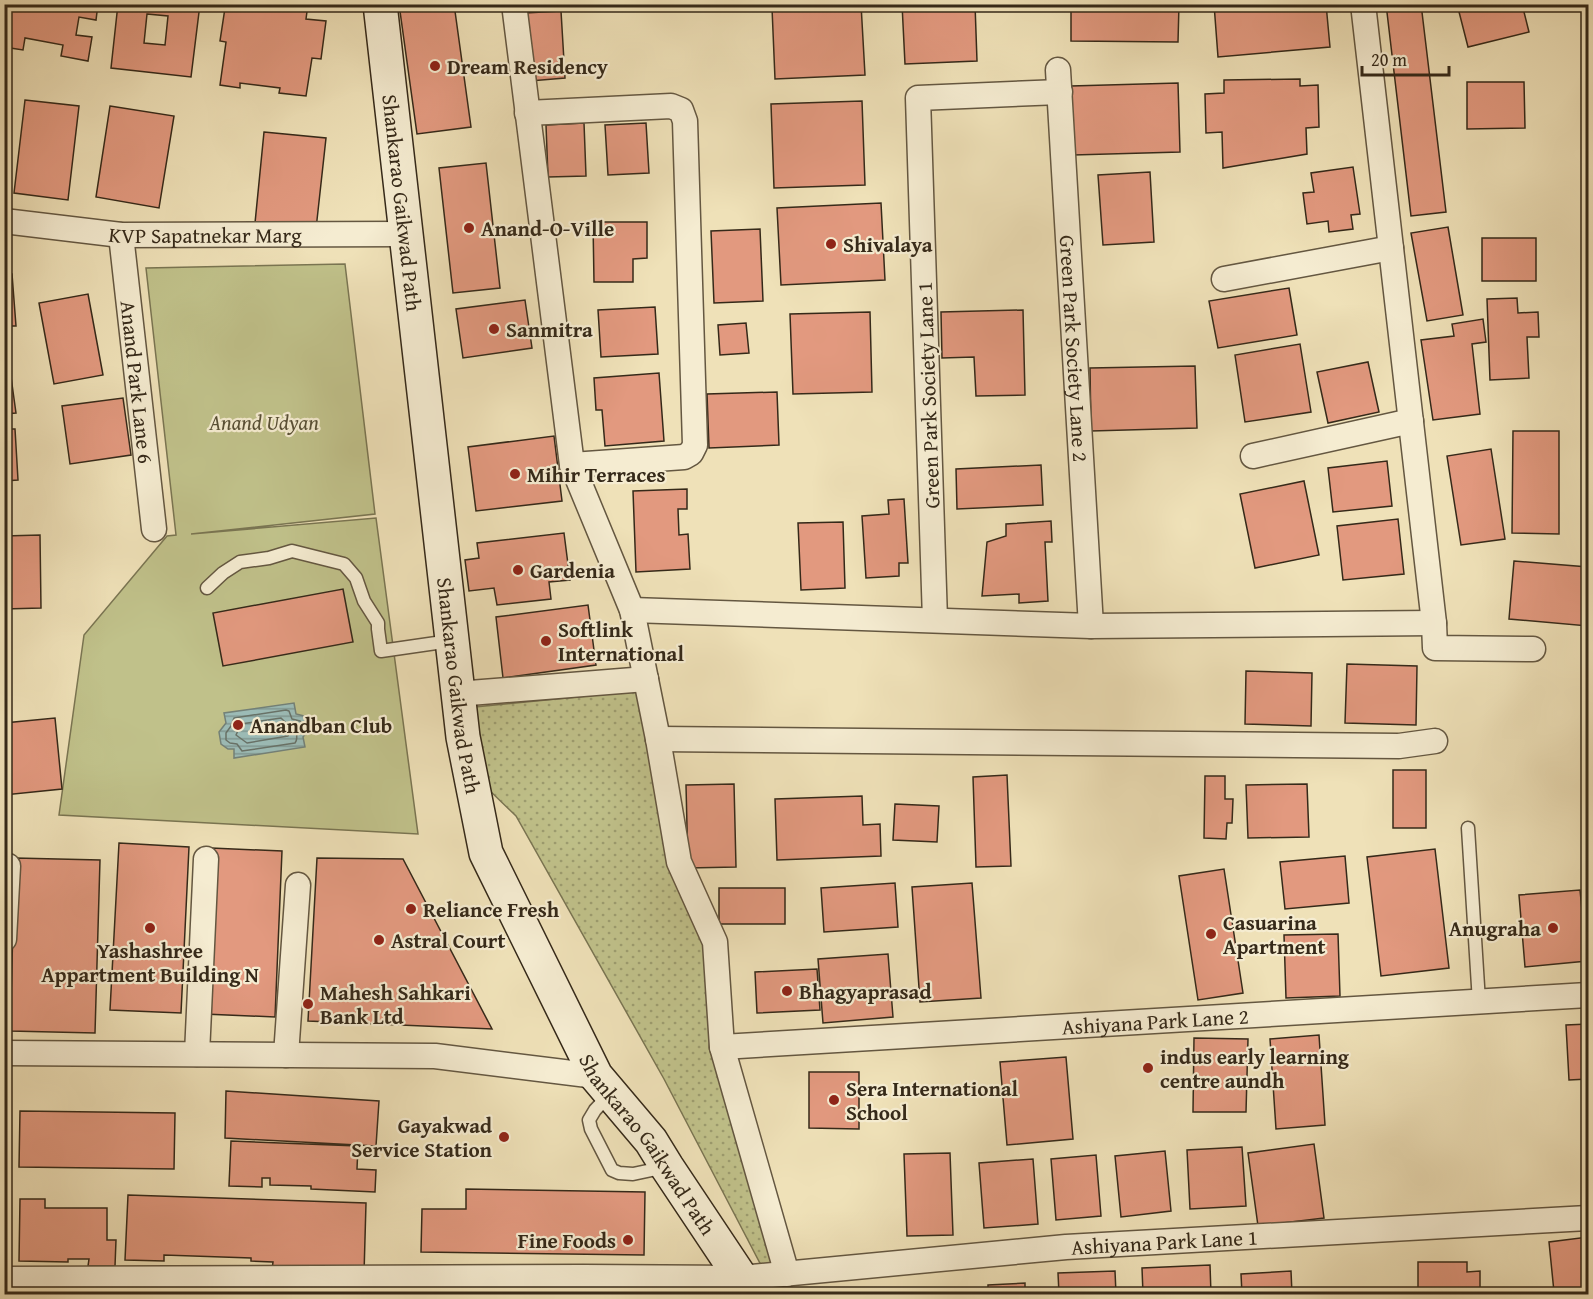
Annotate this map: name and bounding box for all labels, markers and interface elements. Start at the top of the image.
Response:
scale bar [1362,39,1449,77]
text: 20 m [1371,46,1407,73]
place label: Dream Residency [447,51,608,82]
marker: Dream Residency [428,59,442,73]
street label: Shankarao Gaikwad Path [375,93,430,313]
place label: Anand-O-Ville [481,213,614,244]
street label: KVP Sapatnekar Marg [107,218,302,250]
marker: Anand-O-Ville [462,221,476,235]
place label: Shivalaya [843,229,933,260]
street label: Green Park Society Lane 2 [1052,234,1097,463]
marker: Shivalaya [824,237,838,251]
street label: Green Park Society Lane 1 [909,281,947,509]
street label: Anand Park Lane 6 [113,299,162,465]
place label: Sanmitra [506,314,593,345]
marker: Sanmitra [487,322,501,336]
park label: Anand Udyan [208,407,319,438]
place label: Mihir Terraces [527,459,666,490]
marker: Mihir Terraces [508,467,522,481]
place label: Gardenia [530,555,615,586]
marker: Gardenia [511,563,525,577]
street label: Shankarao Gaikwad Path [430,576,489,796]
place label: Softlink International [558,614,684,669]
marker: Softlink International [539,634,553,648]
place label: Anandban Club [250,710,392,741]
marker: Anandban Club [231,718,245,732]
place label: Reliance Fresh [423,894,560,925]
marker: Reliance Fresh [404,902,418,916]
place label: Casuarina Apartment [1223,907,1325,962]
place label: Anugraha [1449,913,1541,944]
marker: Yashashree Appartment Building N [143,921,157,935]
marker: Anugraha [1546,921,1560,935]
place label: Astral Court [391,925,505,956]
marker: Casuarina Apartment [1204,927,1218,941]
marker: Astral Court [372,933,386,947]
place label: Yashashree Appartment Building N [41,935,259,990]
place label: Bhagyaprasad [799,976,931,1007]
place label: Mahesh Sahkari Bank Ltd [320,977,471,1032]
marker: Bhagyaprasad [780,984,794,998]
marker: Mahesh Sahkari Bank Ltd [301,997,315,1011]
street label: Ashiyana Park Lane 2 [1061,1000,1249,1042]
place label: indus early learning centre aundh [1160,1041,1350,1096]
street label: Shankarao Gaikwad Path [572,1048,724,1241]
marker: indus early learning centre aundh [1141,1061,1155,1075]
place label: Sera International School [846,1073,1019,1128]
marker: Sera International School [827,1093,841,1107]
place label: Gayakwad Service Station [351,1110,493,1165]
marker: Gayakwad Service Station [497,1130,511,1144]
street label: Ashiyana Park Lane 1 [1070,1221,1259,1262]
place label: Fine Foods [518,1225,616,1256]
marker: Fine Foods [621,1233,635,1247]

